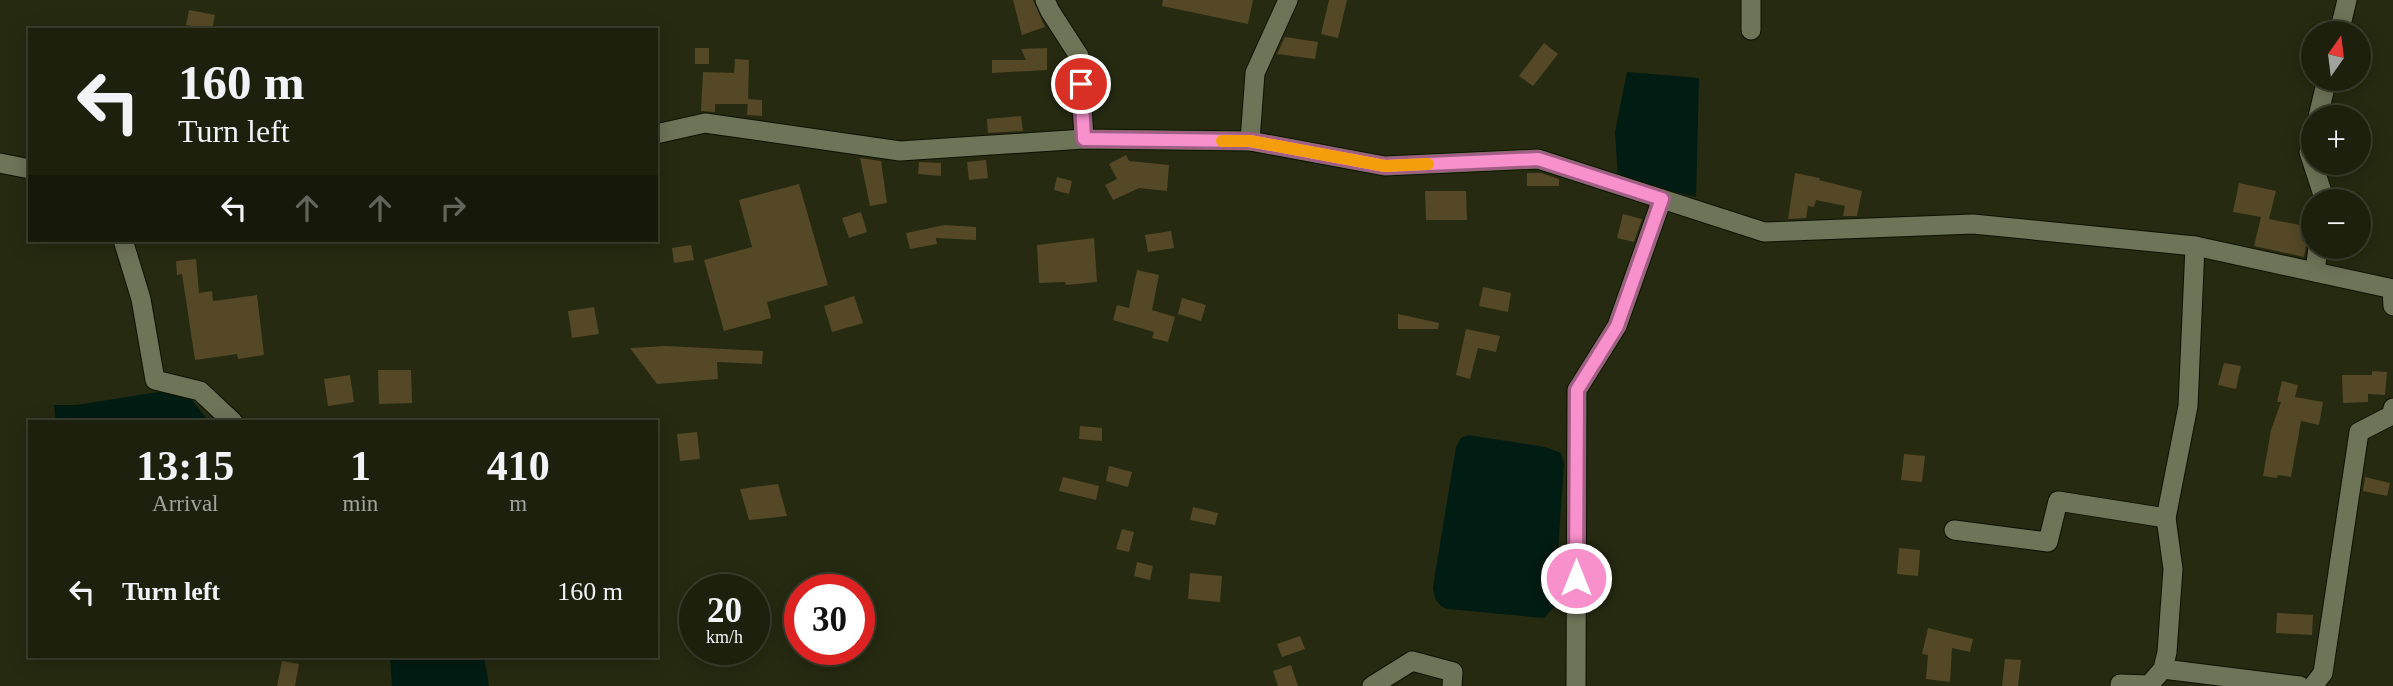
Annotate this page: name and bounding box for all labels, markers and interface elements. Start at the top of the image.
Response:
north arrow [2301,21,2371,91]
map controls [2301,21,2371,259]
pin [1051,54,1111,114]
text: 160 m [178,55,305,110]
icon: left [63,56,154,147]
icon: arrive [1062,65,1100,103]
button: + [2301,105,2371,175]
text: Turn left [178,113,290,149]
icon: left [215,189,253,227]
icon: ahead [288,189,326,227]
icon: ahead [361,189,399,227]
icon: right [434,189,472,227]
button: − [2301,189,2371,259]
text: 13:15 [136,443,234,489]
text: 1 [350,443,371,489]
text: 410 [487,443,550,489]
text: Arrival [152,491,219,516]
text: min [343,491,378,516]
text: m [509,491,527,516]
position arrow [1539,541,1613,615]
icon: left [63,573,101,611]
speed limit sign: 30 [784,574,875,665]
text: Turn left [122,577,220,606]
text: 160 m [557,577,623,606]
text: 20 [707,591,742,630]
text: km/h [706,627,743,647]

